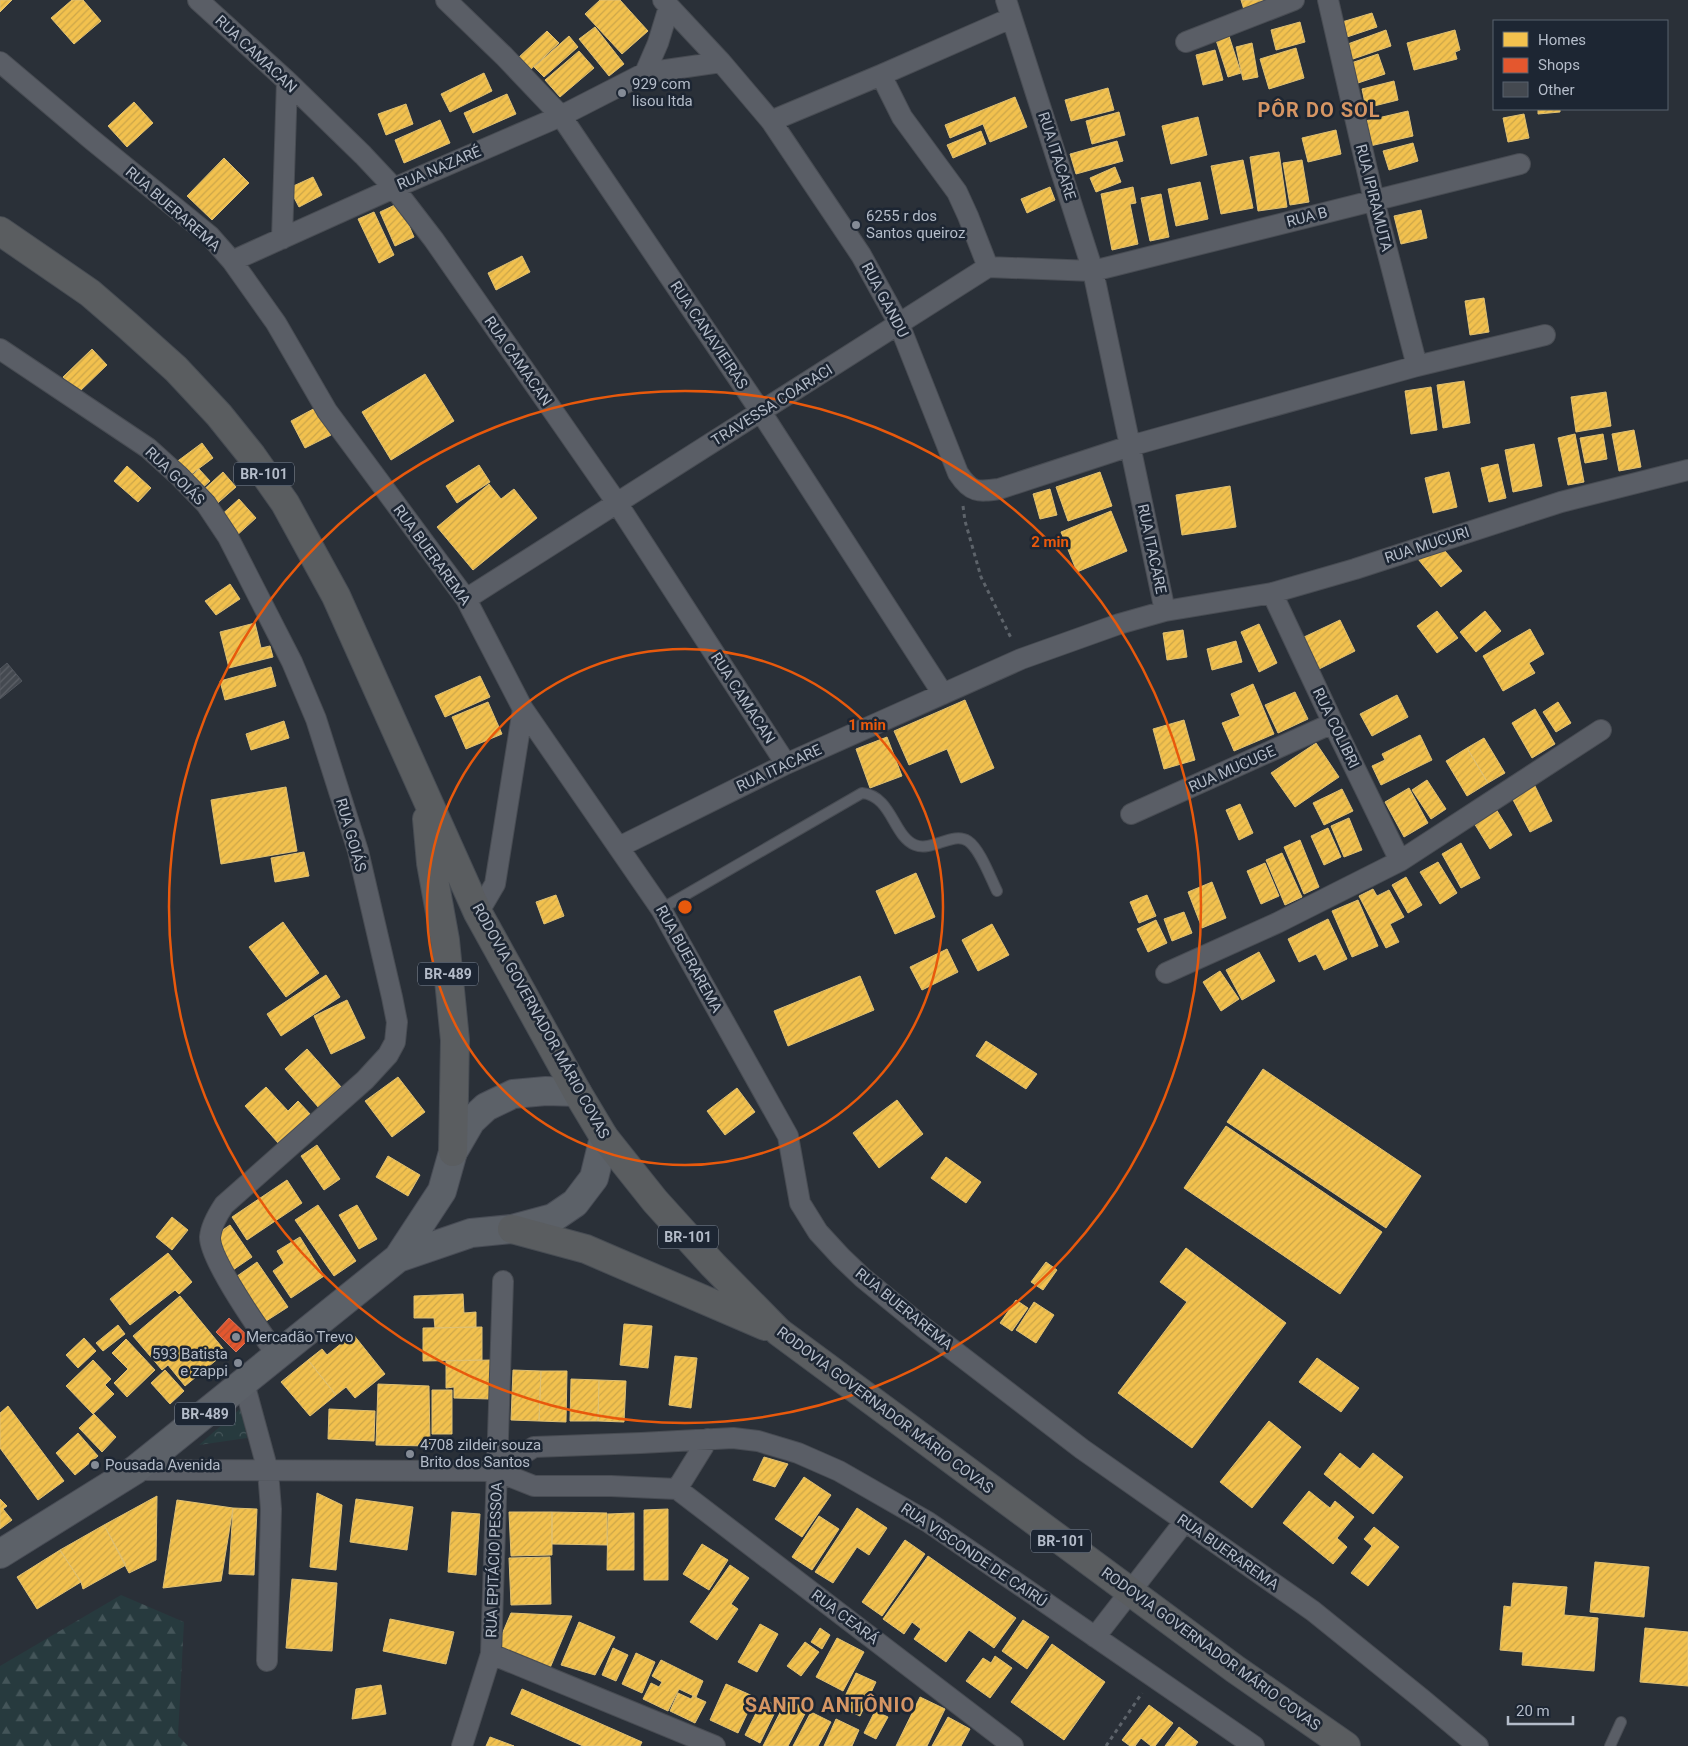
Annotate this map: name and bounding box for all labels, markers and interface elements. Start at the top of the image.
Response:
street label: RUA CAMACAN [211,12,301,96]
legend [1493,20,1668,110]
text: Homes [1538,31,1586,49]
text: Shops [1538,56,1580,74]
place label: 929 com lisou ltda [632,75,693,110]
text: Other [1538,81,1575,99]
marker: 929 com lisou ltda [616,87,628,99]
district label: PÔR DO SOL [1257,98,1381,122]
street label: RUA ITACARE [1034,110,1080,203]
street label: RUA NAZARÉ [394,142,484,194]
street label: RUA IPIRAMUTA [1352,142,1396,254]
street label: RUA BUERAREMA [122,163,224,255]
street label: RUA B [1285,203,1329,231]
place label: 6255 r dos Santos queiroz [866,207,965,242]
marker: 6255 r dos Santos queiroz [850,219,862,231]
street label: RUA GANDU [858,259,912,341]
street label: RUA CANAVIEIRAS [666,278,752,392]
street label: RUA CAMACAN [481,313,555,409]
street label: TRAVESSA COARACI [708,360,836,450]
street label: RUA GOIÁS [141,443,209,509]
road number: BR-101 [234,462,294,486]
street label: RUA BUERAREMA [390,501,475,609]
street label: RUA ITACARE [1134,502,1170,596]
street label: RUA MUCURI [1382,523,1472,567]
text: 2 min [1031,533,1069,551]
street label: RUA CAMACAN [707,649,779,747]
street label: RUA COLIBRI [1309,685,1363,771]
text: 1 min [848,716,886,734]
street label: RUA ITACARE [734,740,825,796]
street label: RUA MUCUGE [1186,742,1279,796]
street label: RUA GOIÁS [332,796,370,874]
centre of rings [676,898,694,916]
street label: RODOVIA GOVERNADOR MÁRIO COVAS [469,900,613,1142]
street label: RUA BUERAREMA [652,902,726,1016]
road number: BR-489 [418,962,478,986]
road number: BR-101 [658,1226,718,1248]
street label: RUA BUERAREMA [852,1264,956,1354]
street label: RODOVIA GOVERNADOR MÁRIO COVAS [773,1323,997,1497]
place label: Mercadão Trevo [246,1328,354,1346]
marker: Mercadão Trevo [230,1331,242,1343]
place label: 593 Batista e zappi [152,1345,228,1380]
marker: 593 Batista e zappi [232,1357,244,1369]
road number: BR-489 [175,1402,235,1426]
place label: 4708 zildeir souza Brito dos Santos [420,1436,541,1471]
marker: 4708 zildeir souza Brito dos Santos [404,1448,416,1460]
place label: Pousada Avenida [105,1456,221,1474]
marker: Pousada Avenida [89,1459,101,1471]
street label: RUA EPITÁCIO PESSOA [482,1482,506,1638]
street label: RUA VISCONDE DE CAIRÚ [897,1499,1051,1611]
street label: RUA BUERAREMA [1174,1510,1282,1594]
road number: BR-101 [1031,1530,1091,1552]
street label: RODOVIA GOVERNADOR MÁRIO COVAS [1098,1563,1324,1735]
street label: RUA CEARÁ [808,1586,882,1648]
district label: SANTO ANTÔNIO [745,1693,915,1717]
scale bar [1508,1694,1573,1726]
text: 20 m [1516,1702,1550,1720]

